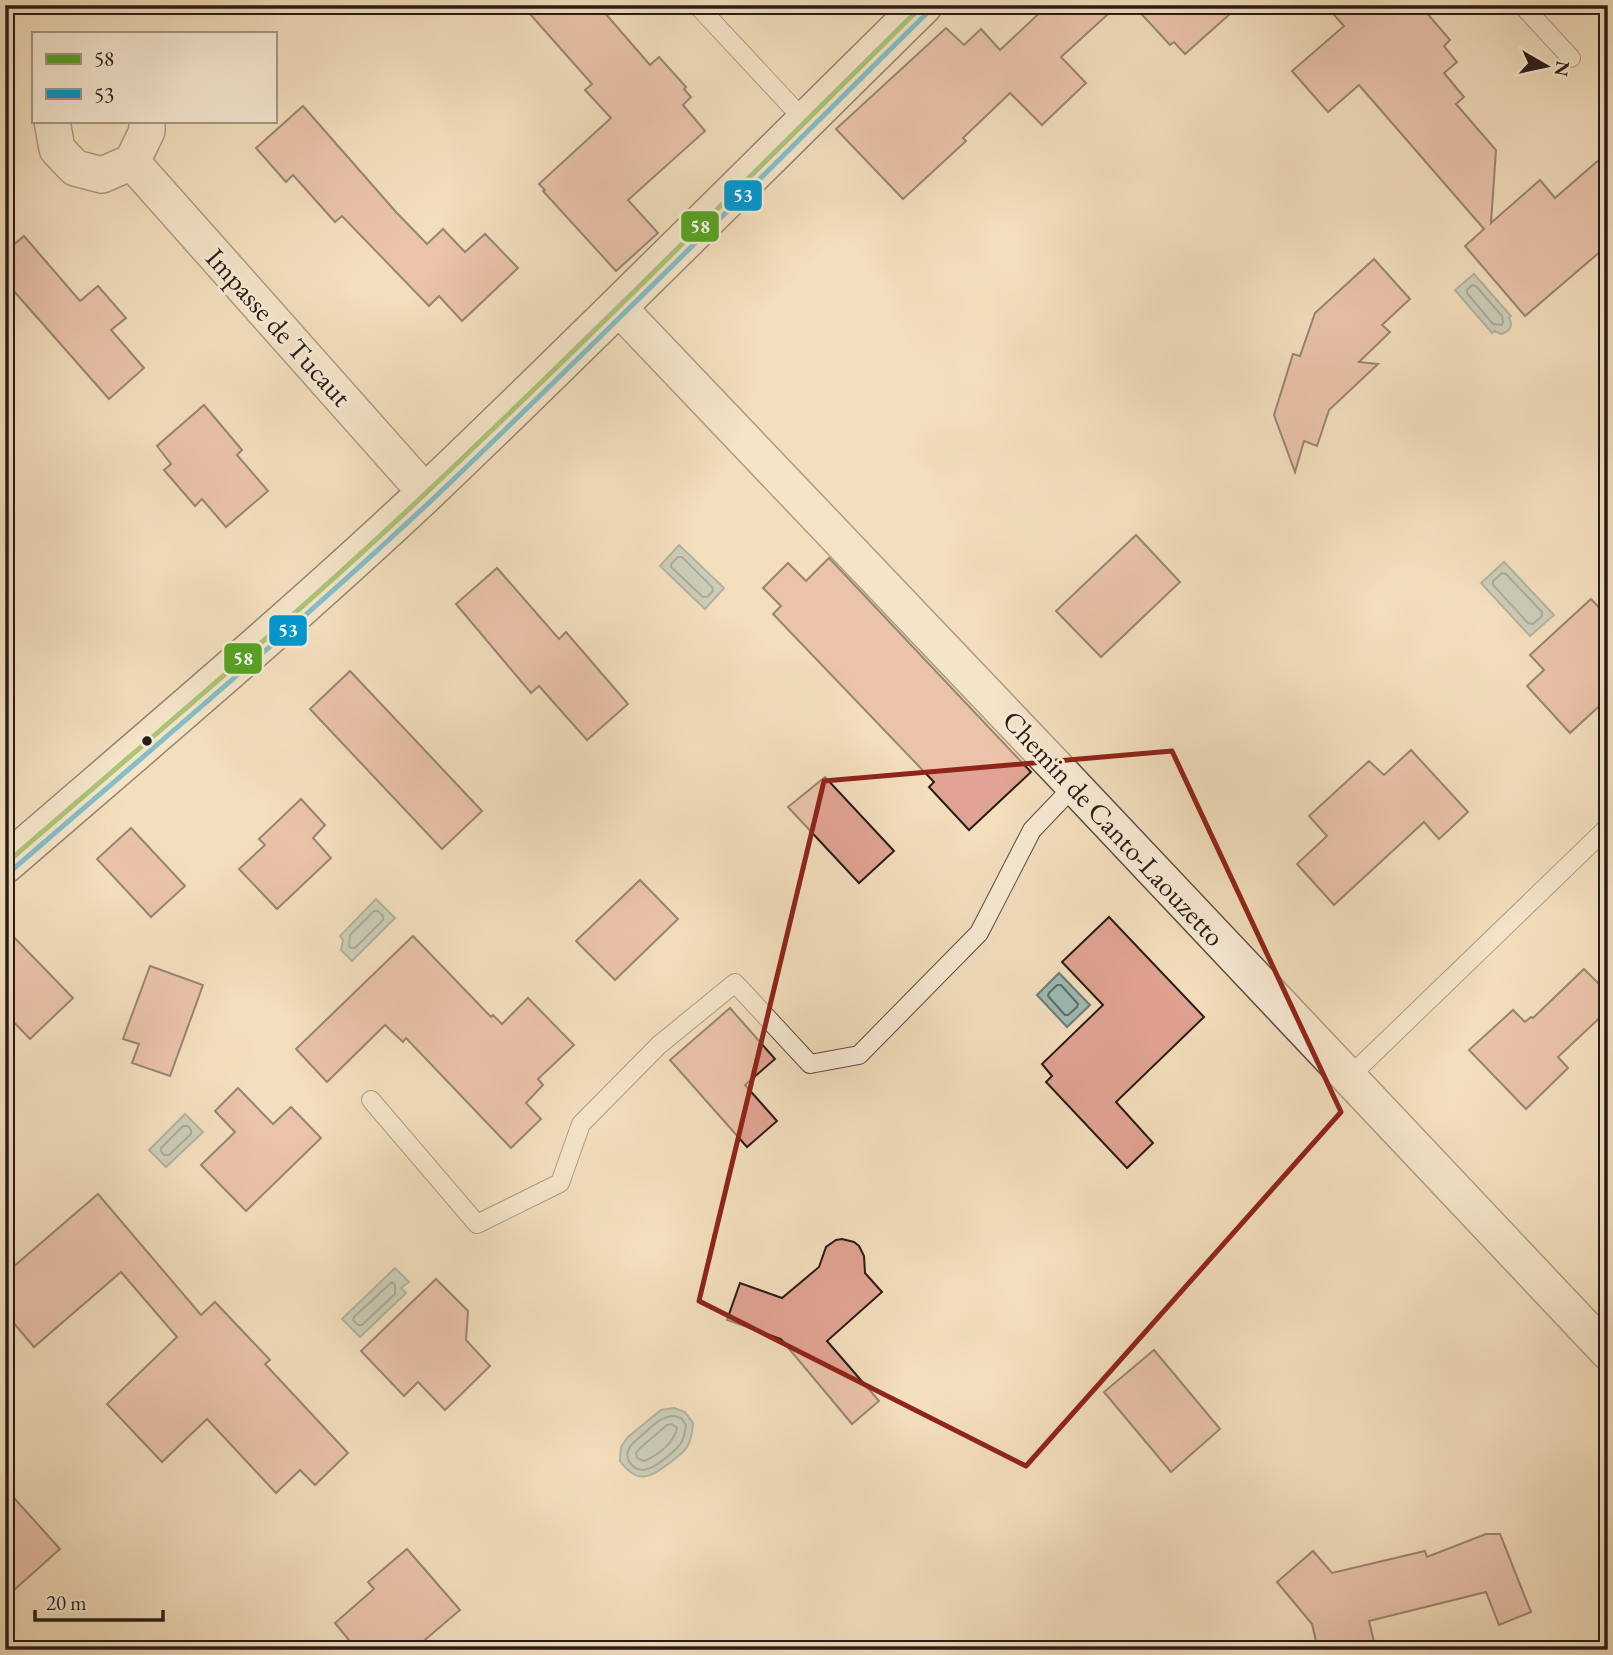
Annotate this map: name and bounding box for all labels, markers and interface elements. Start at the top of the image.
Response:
legend [32,32,276,122]
north arrow [1512,32,1582,102]
text: 58 [94,45,114,72]
text: N [1549,59,1576,79]
text: 53 [94,81,114,108]
line badge: 53 [723,179,763,212]
text: 53 [733,183,753,208]
line badge: 58 [680,210,720,243]
text: 58 [690,214,710,239]
street label: Impasse de Tucaut [198,240,360,414]
line badge: 53 [268,614,308,647]
text: 53 [278,618,298,643]
line badge: 58 [223,642,263,675]
text: 58 [233,646,253,671]
street label: Chemin de Canto-Laouzetto [995,702,1233,954]
unlabelled marker [140,734,154,748]
scale bar [35,1578,163,1622]
text: 20 m [46,1589,87,1616]

